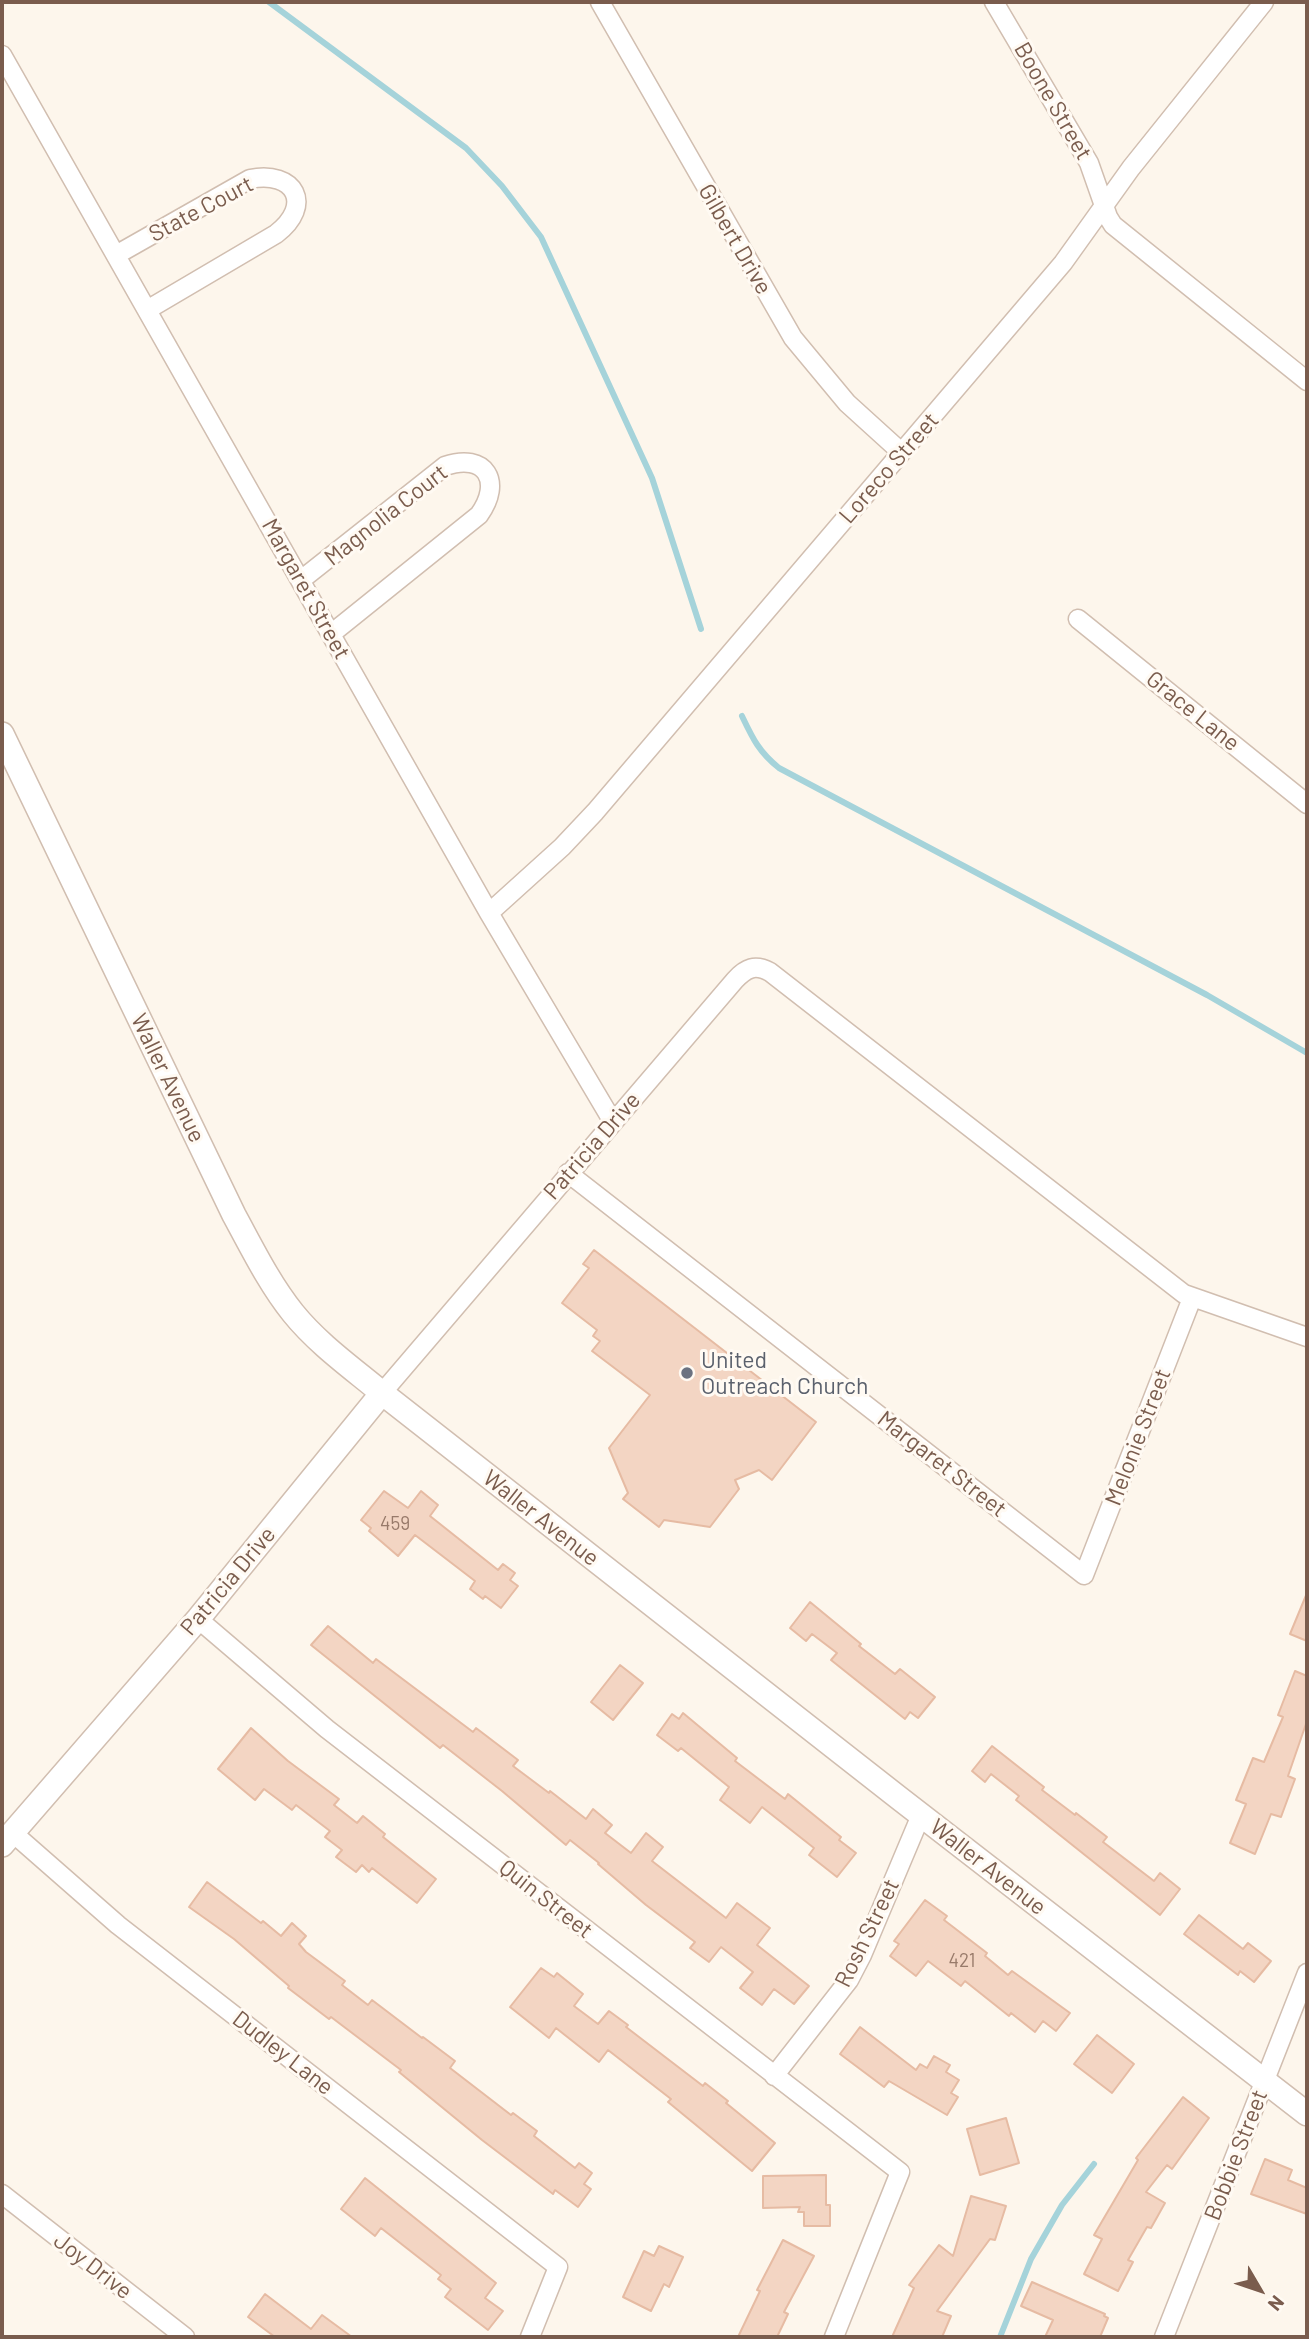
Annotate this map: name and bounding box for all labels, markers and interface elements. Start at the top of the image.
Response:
street label: Boone Street [1008,37,1098,165]
street label: State Court [144,170,258,248]
street label: Gilbert Drive [692,179,778,299]
street label: Loreco Street [833,407,945,529]
street label: Magnolia Court [319,458,453,572]
street label: Margaret Street [256,514,356,664]
street label: Grace Lane [1141,665,1245,757]
street label: Waller Avenue [125,1009,211,1147]
street label: Patricia Drive [538,1087,646,1205]
place label: United Outreach Church [701,1346,868,1400]
marker: United Outreach Church [679,1365,695,1381]
street label: Melonie Street [1099,1365,1177,1509]
street label: Margaret Street [872,1405,1012,1523]
street label: Waller Avenue [477,1464,605,1572]
house number: 459 [380,1513,410,1535]
street label: Patricia Drive [175,1521,281,1641]
street label: Waller Avenue [924,1813,1052,1921]
street label: Quin Street [494,1854,598,1944]
street label: Rosh Street [829,1874,905,1992]
house number: 421 [948,1950,976,1972]
street label: Dudley Lane [227,2005,339,2101]
street label: Bobbie Street [1198,2086,1274,2224]
street label: Joy Drive [48,2227,138,2305]
north arrow [1225,2255,1295,2325]
text: N [1264,2291,1290,2316]

